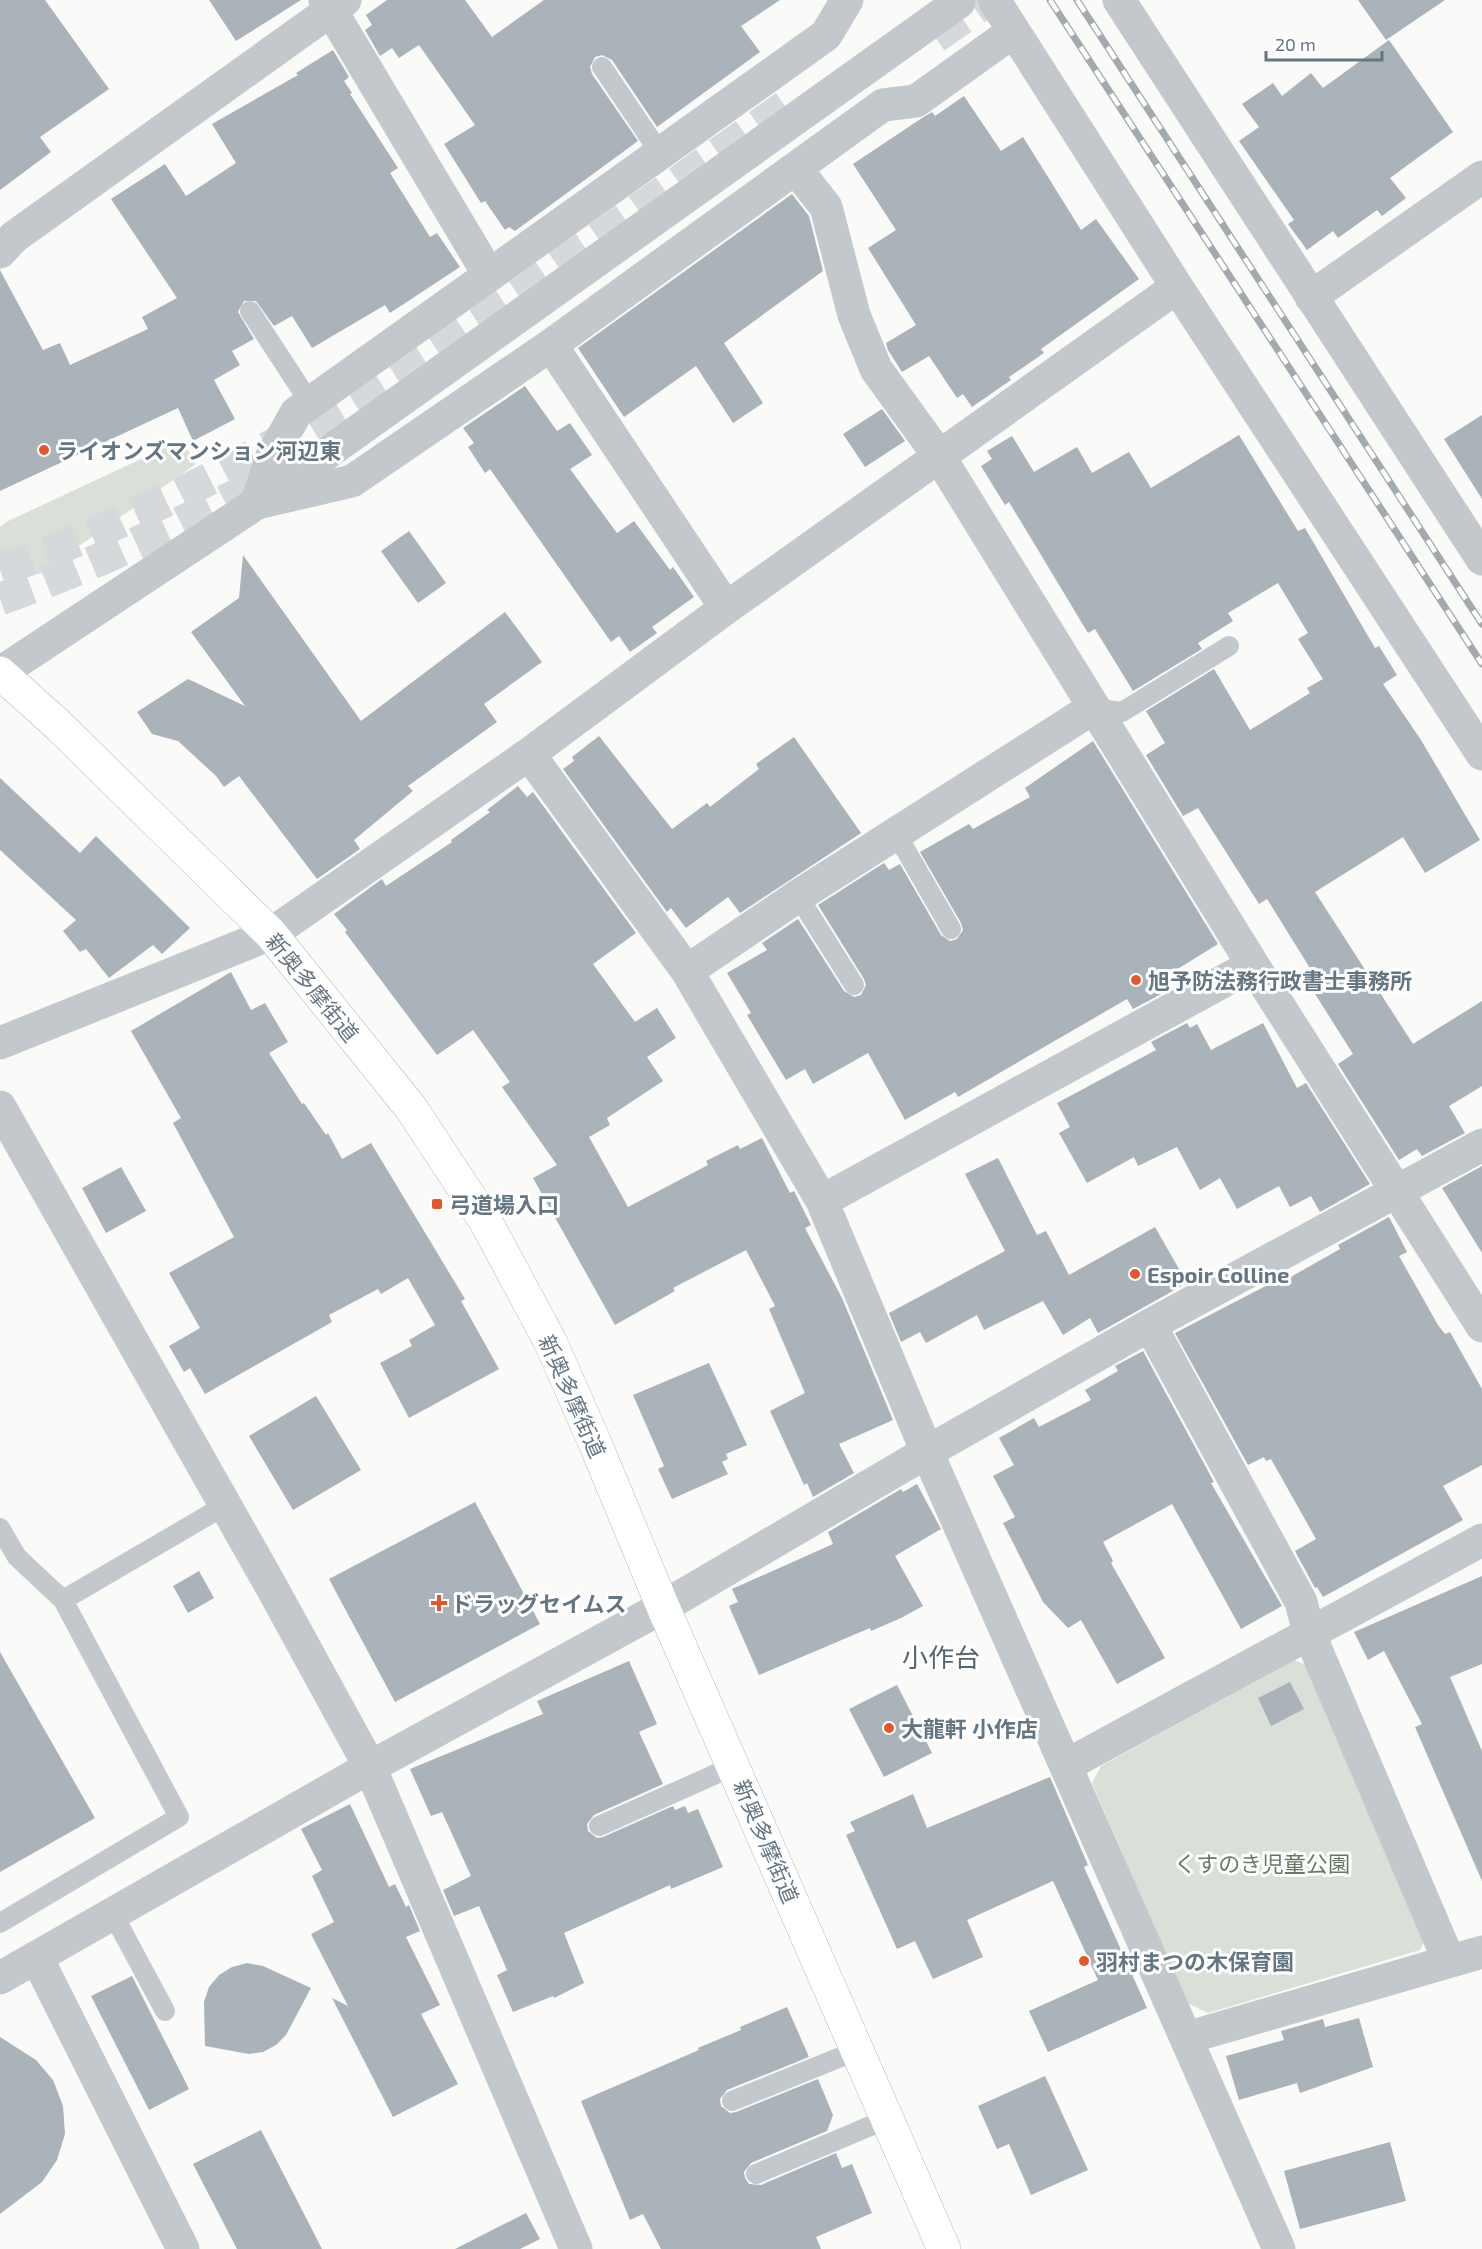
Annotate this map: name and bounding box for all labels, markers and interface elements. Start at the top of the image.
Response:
scale bar [1266,24,1382,62]
text: 20 m [1275,33,1316,55]
place label: ライオンズマンション河辺東 [56,437,342,463]
marker: ライオンズマンション河辺東 [37,443,51,457]
street label: 新奥多摩街道 [261,928,365,1046]
place label: 旭予防法務行政書士事務所 [1148,967,1412,993]
marker: 旭予防法務行政書士事務所 [1129,973,1143,987]
place label: 弓道場入口 [449,1191,559,1217]
marker: 弓道場入口 [430,1197,444,1211]
place label: Espoir Colline [1147,1261,1289,1287]
marker: Espoir Colline [1128,1267,1142,1281]
street label: 新奥多摩街道 [534,1330,612,1462]
place label: ドラッグセイムス [451,1590,627,1616]
marker: ドラッグセイムス [432,1596,446,1610]
district label: 小作台 [902,1641,980,1672]
place label: 大龍軒 小作店 [901,1715,1038,1741]
marker: 大龍軒 小作店 [882,1721,896,1735]
street label: 新奥多摩街道 [729,1775,805,1907]
park label: くすのき児童公園 [1174,1850,1350,1876]
place label: 羽村まつの木保育園 [1096,1948,1294,1974]
marker: 羽村まつの木保育園 [1077,1954,1091,1968]

